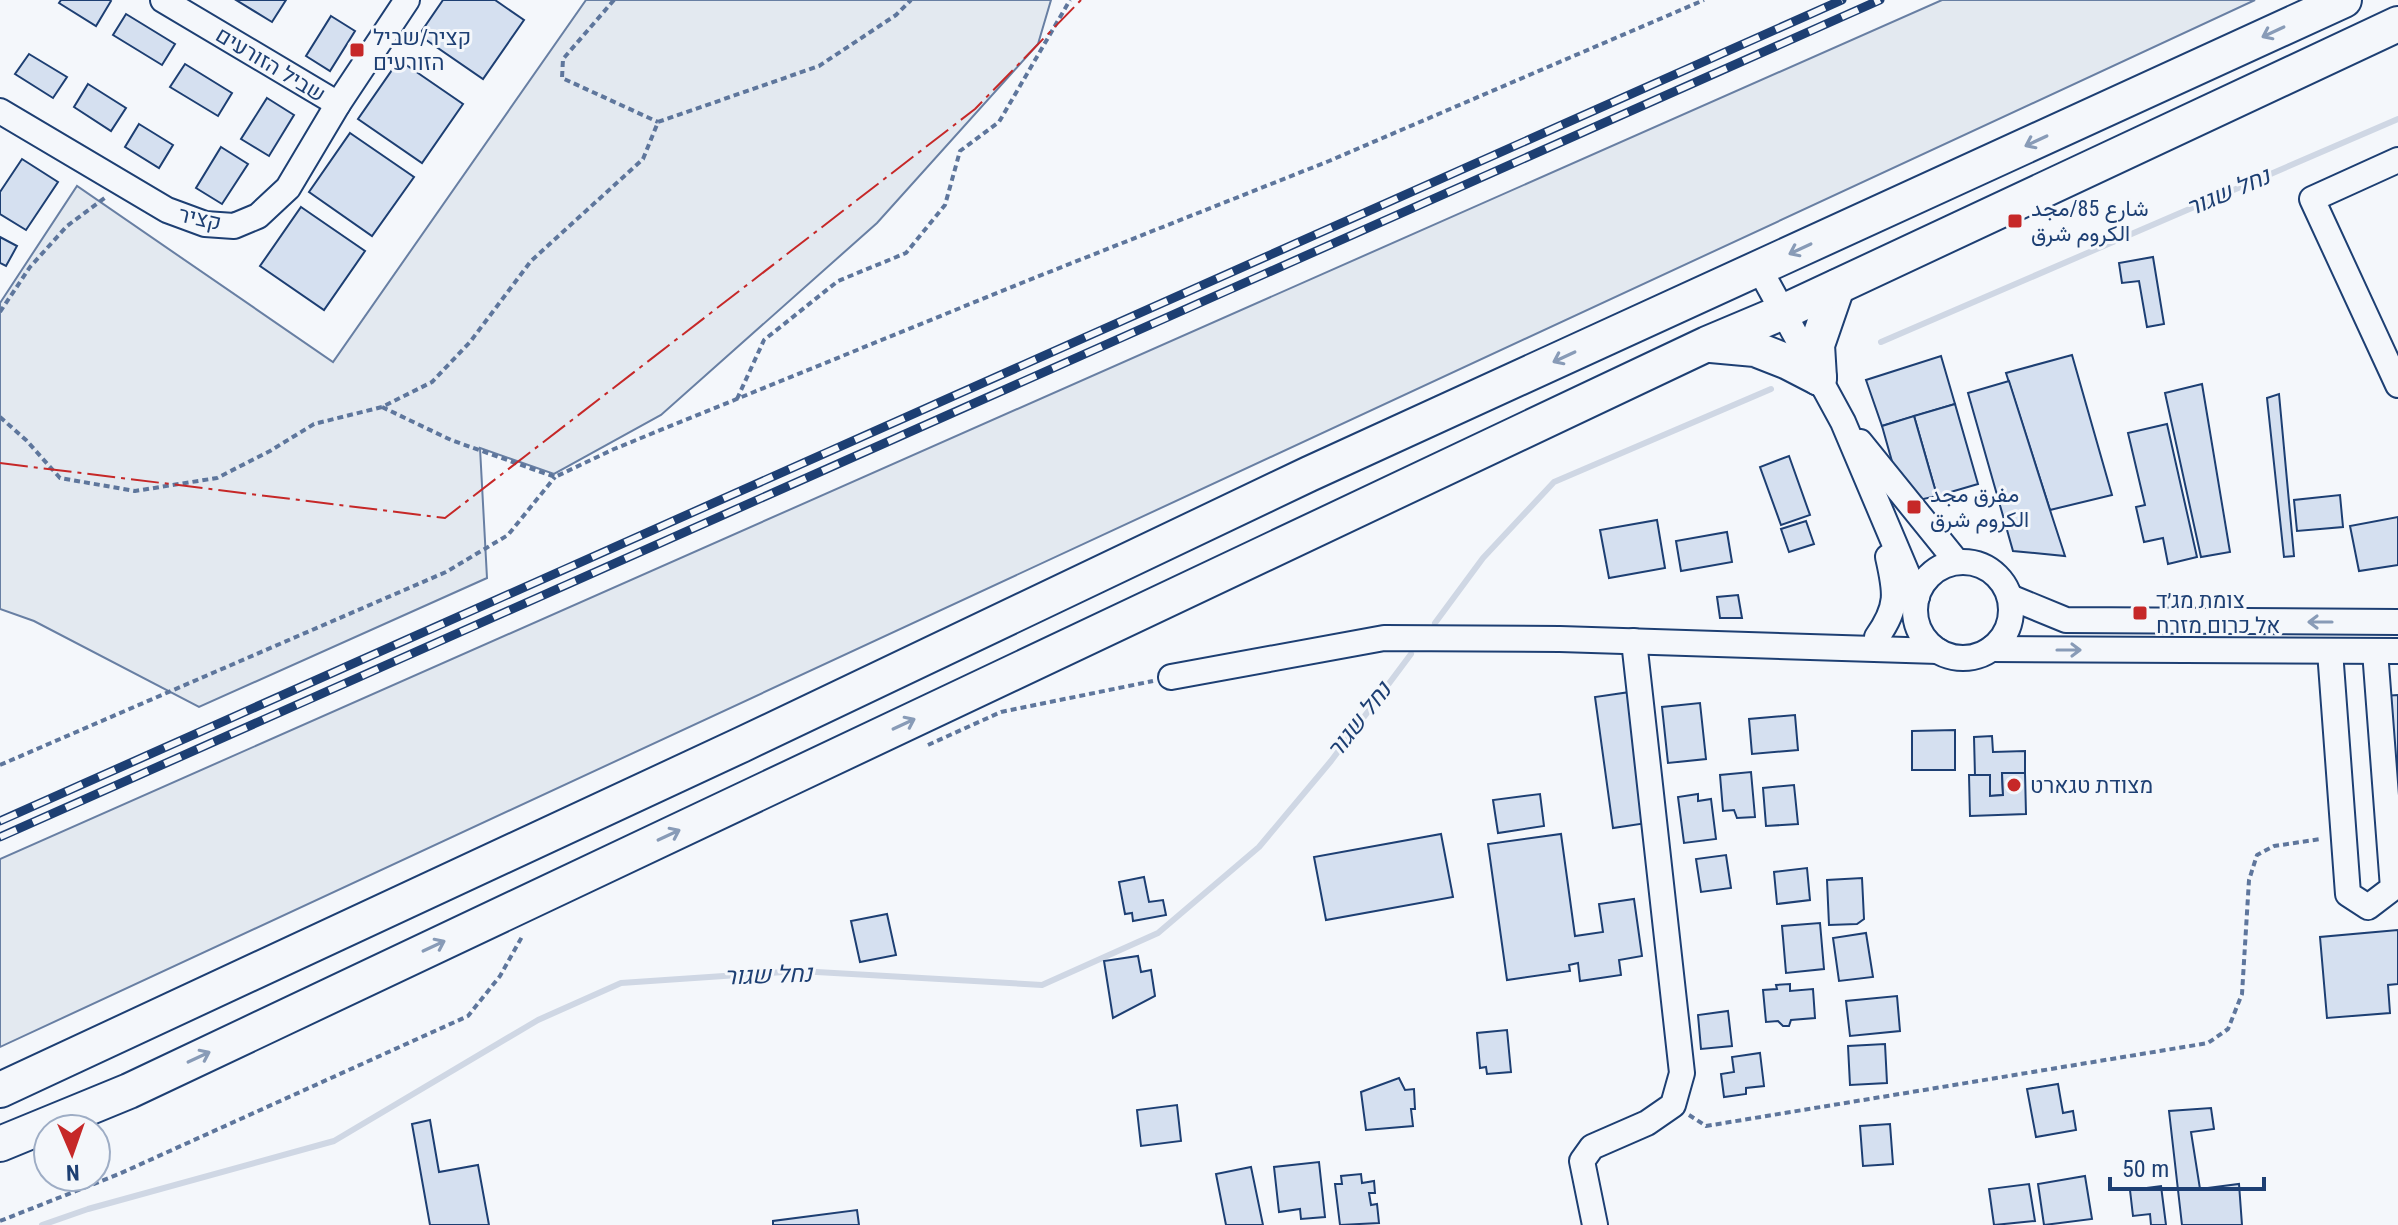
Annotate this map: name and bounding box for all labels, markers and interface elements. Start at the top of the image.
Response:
street label: שביל הזורעים [211,22,330,107]
place label: קציר/שביל הזורעים [373,25,471,75]
one-way arrow [2261,26,2285,41]
marker: קציר/שביל הזורעים [348,41,366,59]
one-way arrow [2025,134,2049,149]
water label: נחל שגור [2182,161,2276,222]
place label: شارع 85/مجد الكروم شرق [2031,196,2149,248]
street label: קציר [176,201,224,236]
marker: شارع 85/مجد الكروم شرق [2006,212,2024,230]
one-way arrow [1788,242,1812,257]
one-way arrow [1552,351,1576,366]
place label: مفرق مجد الكروم شرق [1930,482,2029,534]
marker: مفرق مجد الكروم شرق [1905,498,1923,516]
place label: צומת מג׳ד אל כרום מזרח [2156,588,2280,638]
marker: צומת מג׳ד אל כרום מזרח [2131,604,2149,622]
one-way arrow [2307,614,2334,630]
one-way arrow [2055,642,2082,658]
water label: נחל שגור [1321,675,1399,763]
one-way arrow [892,716,916,731]
place label: מצודת טגארט [2030,773,2153,798]
marker: מצודת טגארט [2005,776,2023,794]
one-way arrow [657,827,681,842]
one-way arrow [422,938,446,953]
water label: נחל שגור [723,959,815,991]
one-way arrow [187,1049,211,1064]
north arrow [32,1113,112,1193]
scale bar [2110,1141,2264,1191]
text: 50 m [2122,1155,2169,1183]
text: N [66,1160,80,1185]

